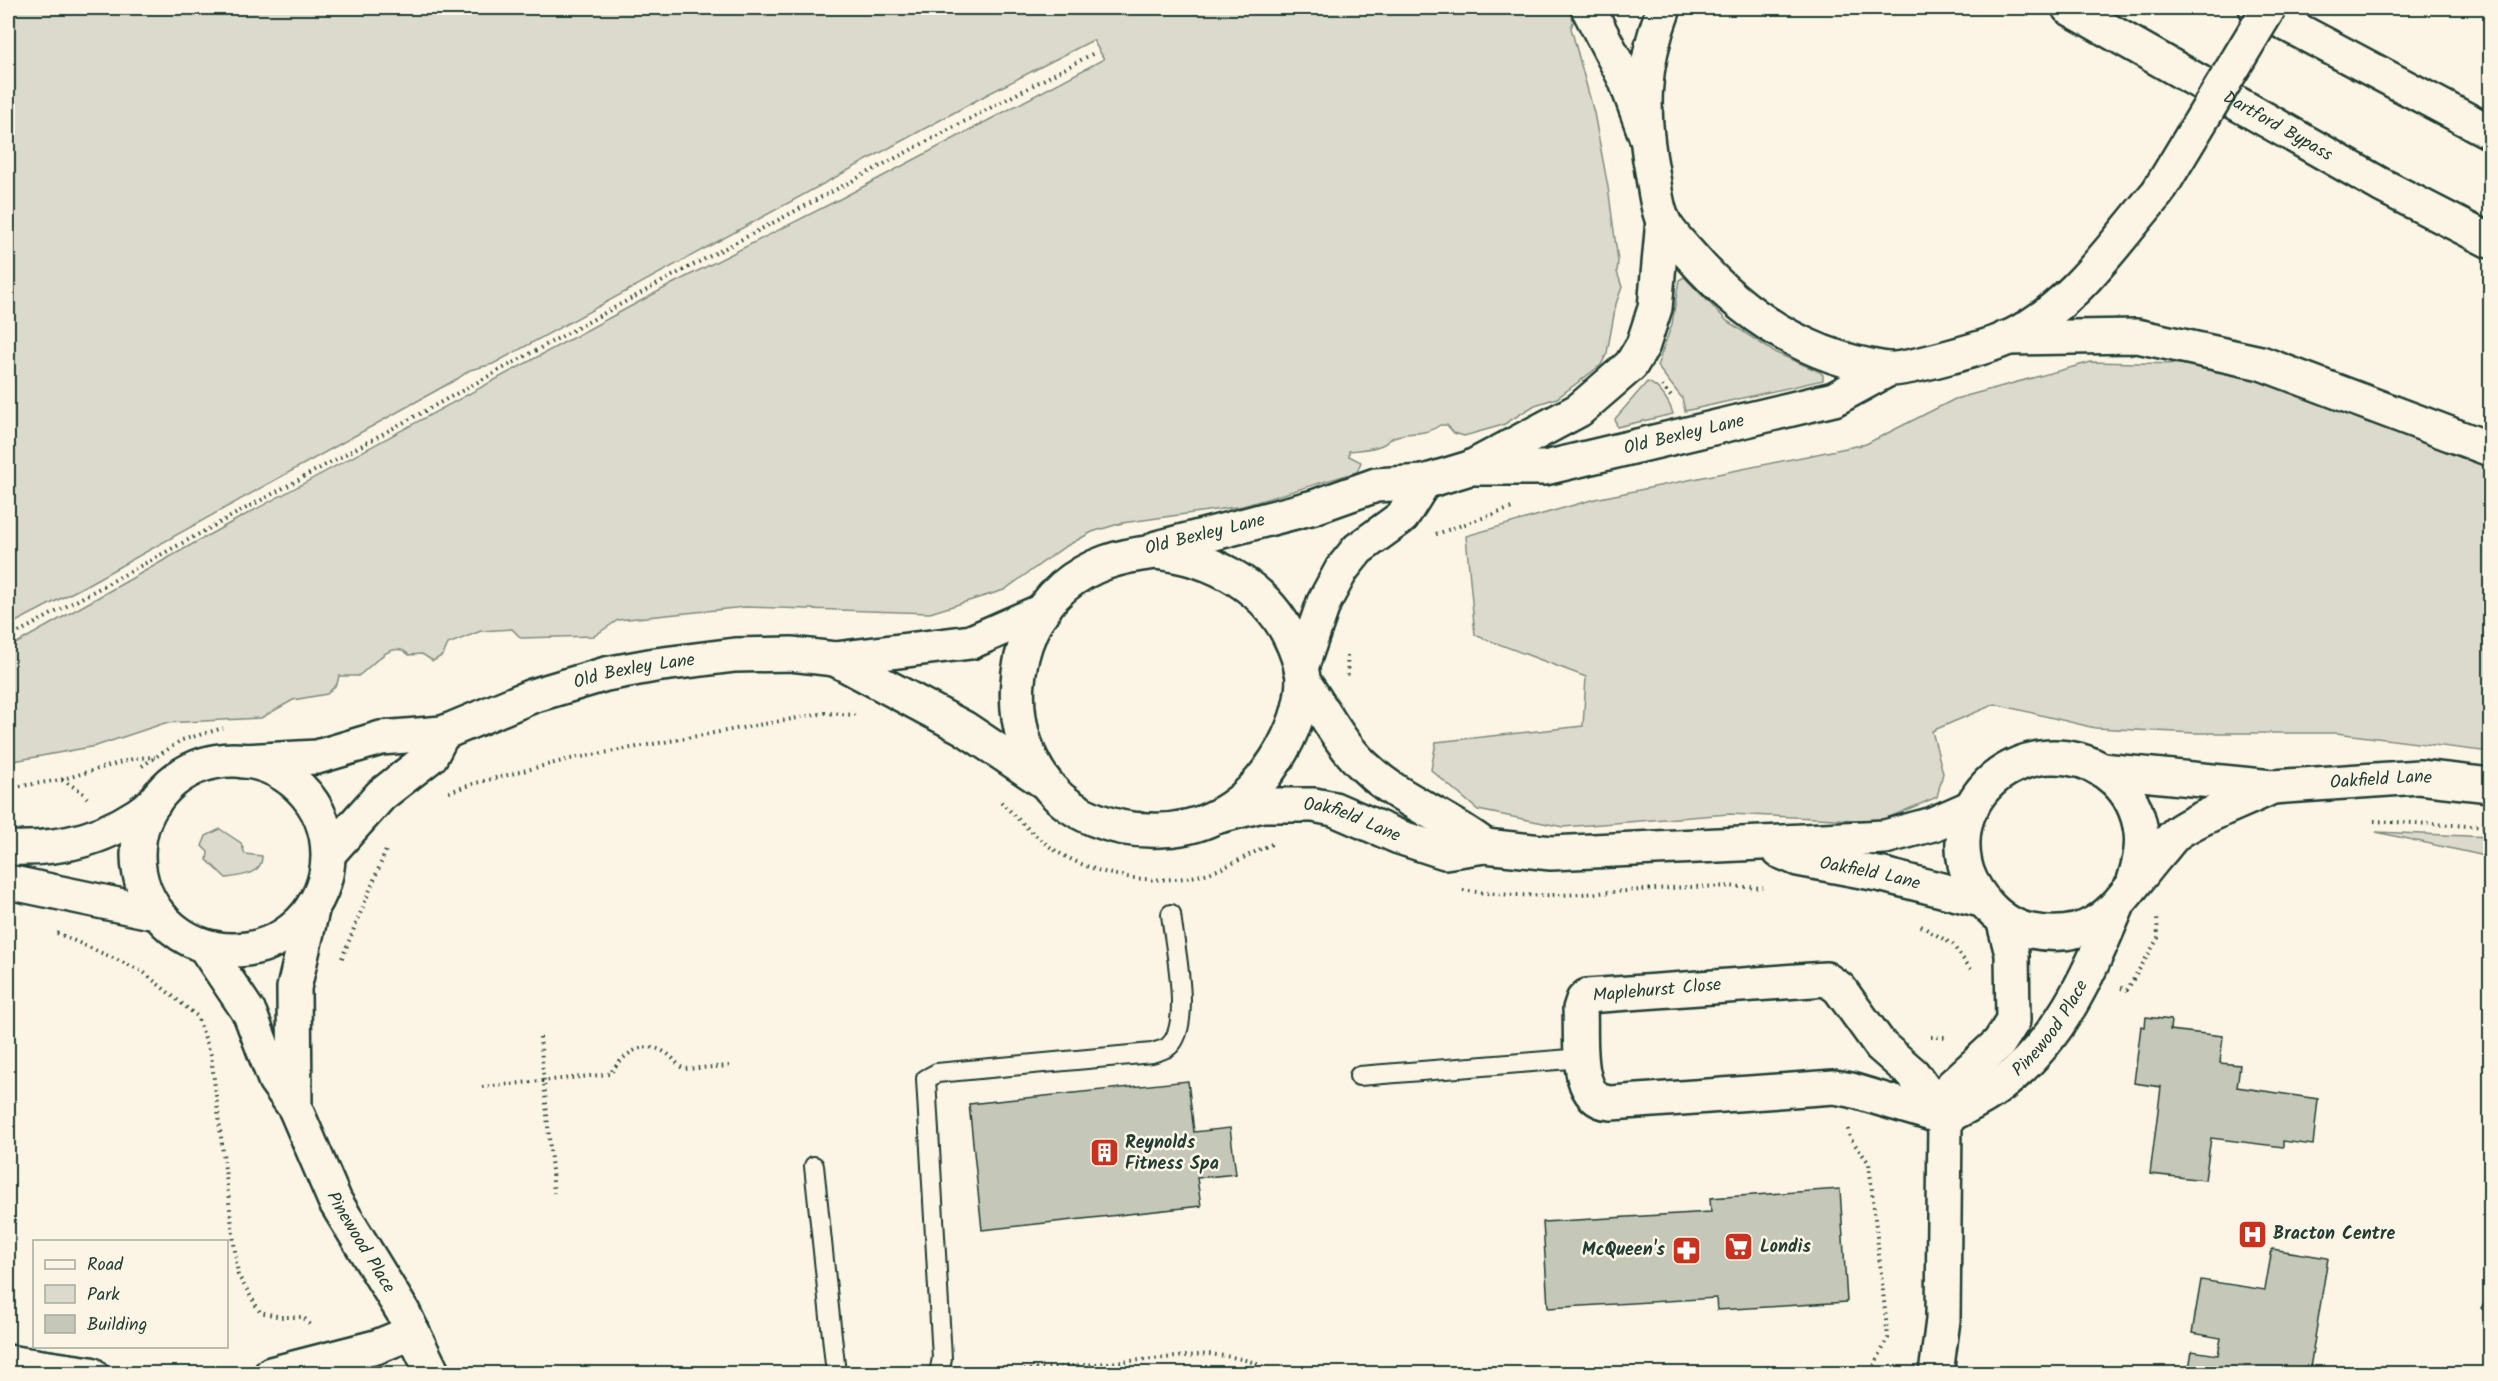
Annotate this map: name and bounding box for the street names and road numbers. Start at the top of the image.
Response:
street label: Dartford Bypass [2217,84,2338,169]
street label: Old Bexley Lane [1621,406,1747,463]
street label: Old Bexley Lane [1142,506,1268,564]
street label: Old Bexley Lane [570,646,697,697]
street label: Oakfield Lane [2329,762,2433,798]
street label: Oakfield Lane [1303,791,1405,850]
street label: Oakfield Lane [1817,849,1923,898]
street label: Maplehurst Close [1591,971,1723,1011]
street label: Pinewood Place [2005,975,2096,1084]
street label: Pinewood Place [318,1187,403,1299]

